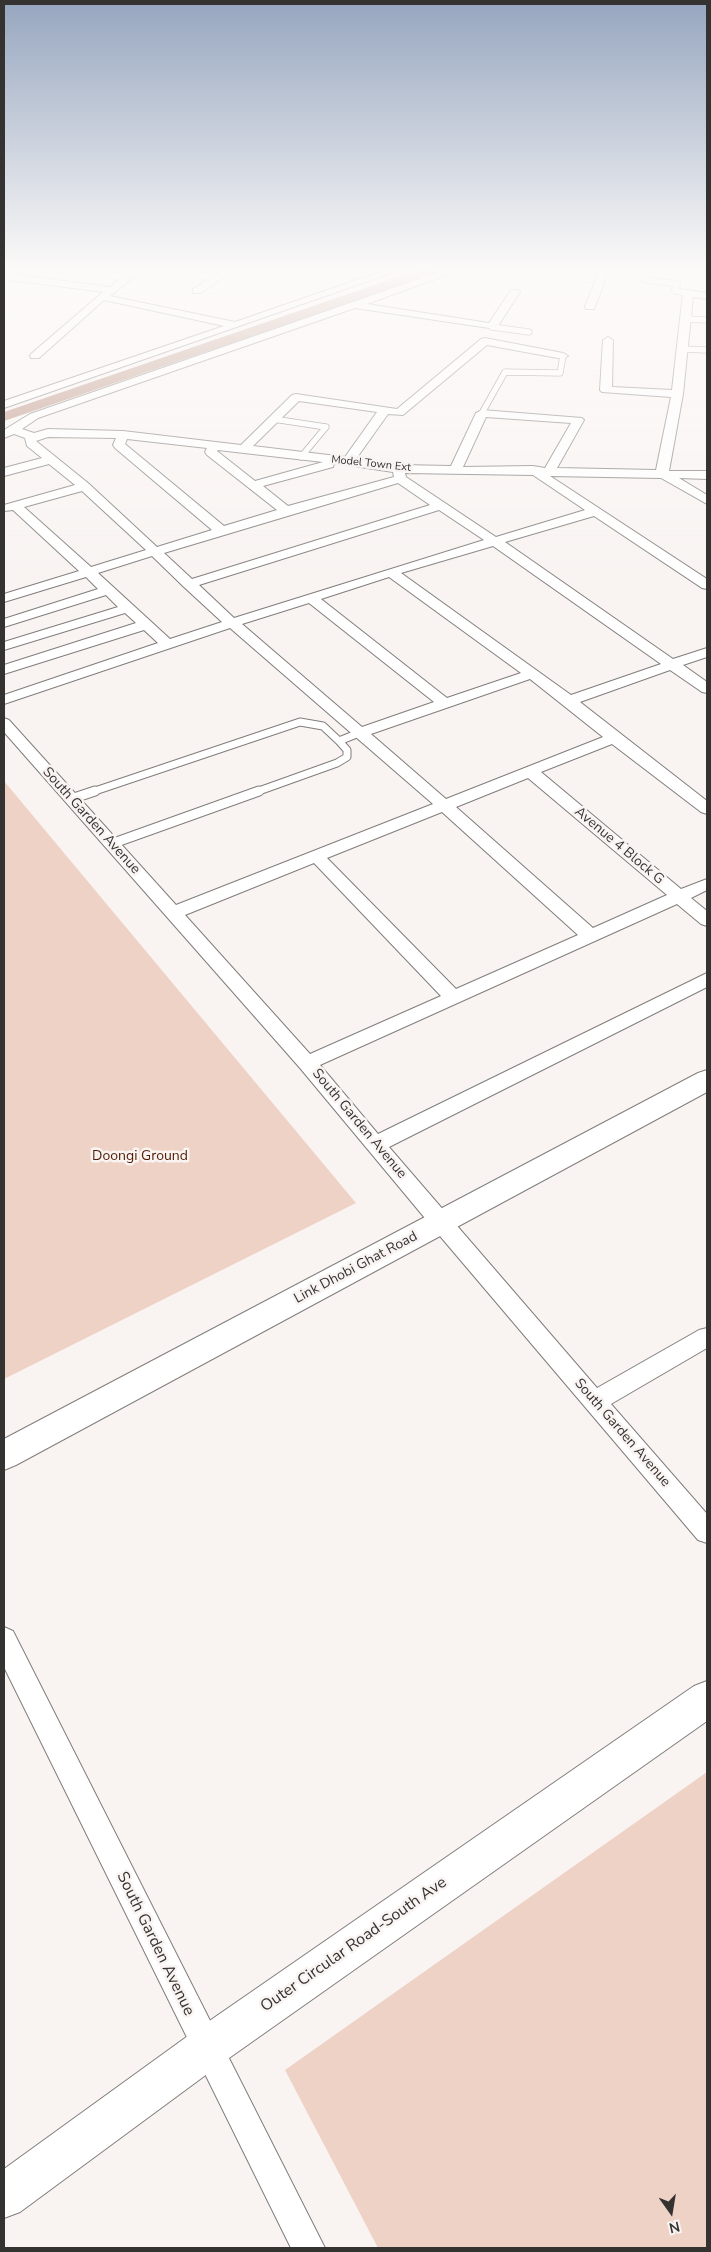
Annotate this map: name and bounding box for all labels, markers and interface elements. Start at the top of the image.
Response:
street label: Model Town Ext [331,453,411,475]
street label: South Garden Avenue [39,764,143,878]
street label: Avenue 4 Block G [571,804,667,888]
street label: South Garden Avenue [308,1066,410,1182]
park label: Doongi Ground [92,1149,188,1165]
street label: Link Dhobi Ghat Road [292,1228,420,1308]
street label: South Garden Avenue [570,1375,674,1491]
street label: South Garden Avenue [112,1869,198,2019]
street label: Outer Circular Road-South Ave [257,1873,451,2017]
north arrow [646,2187,696,2237]
text: N [667,2217,682,2238]

